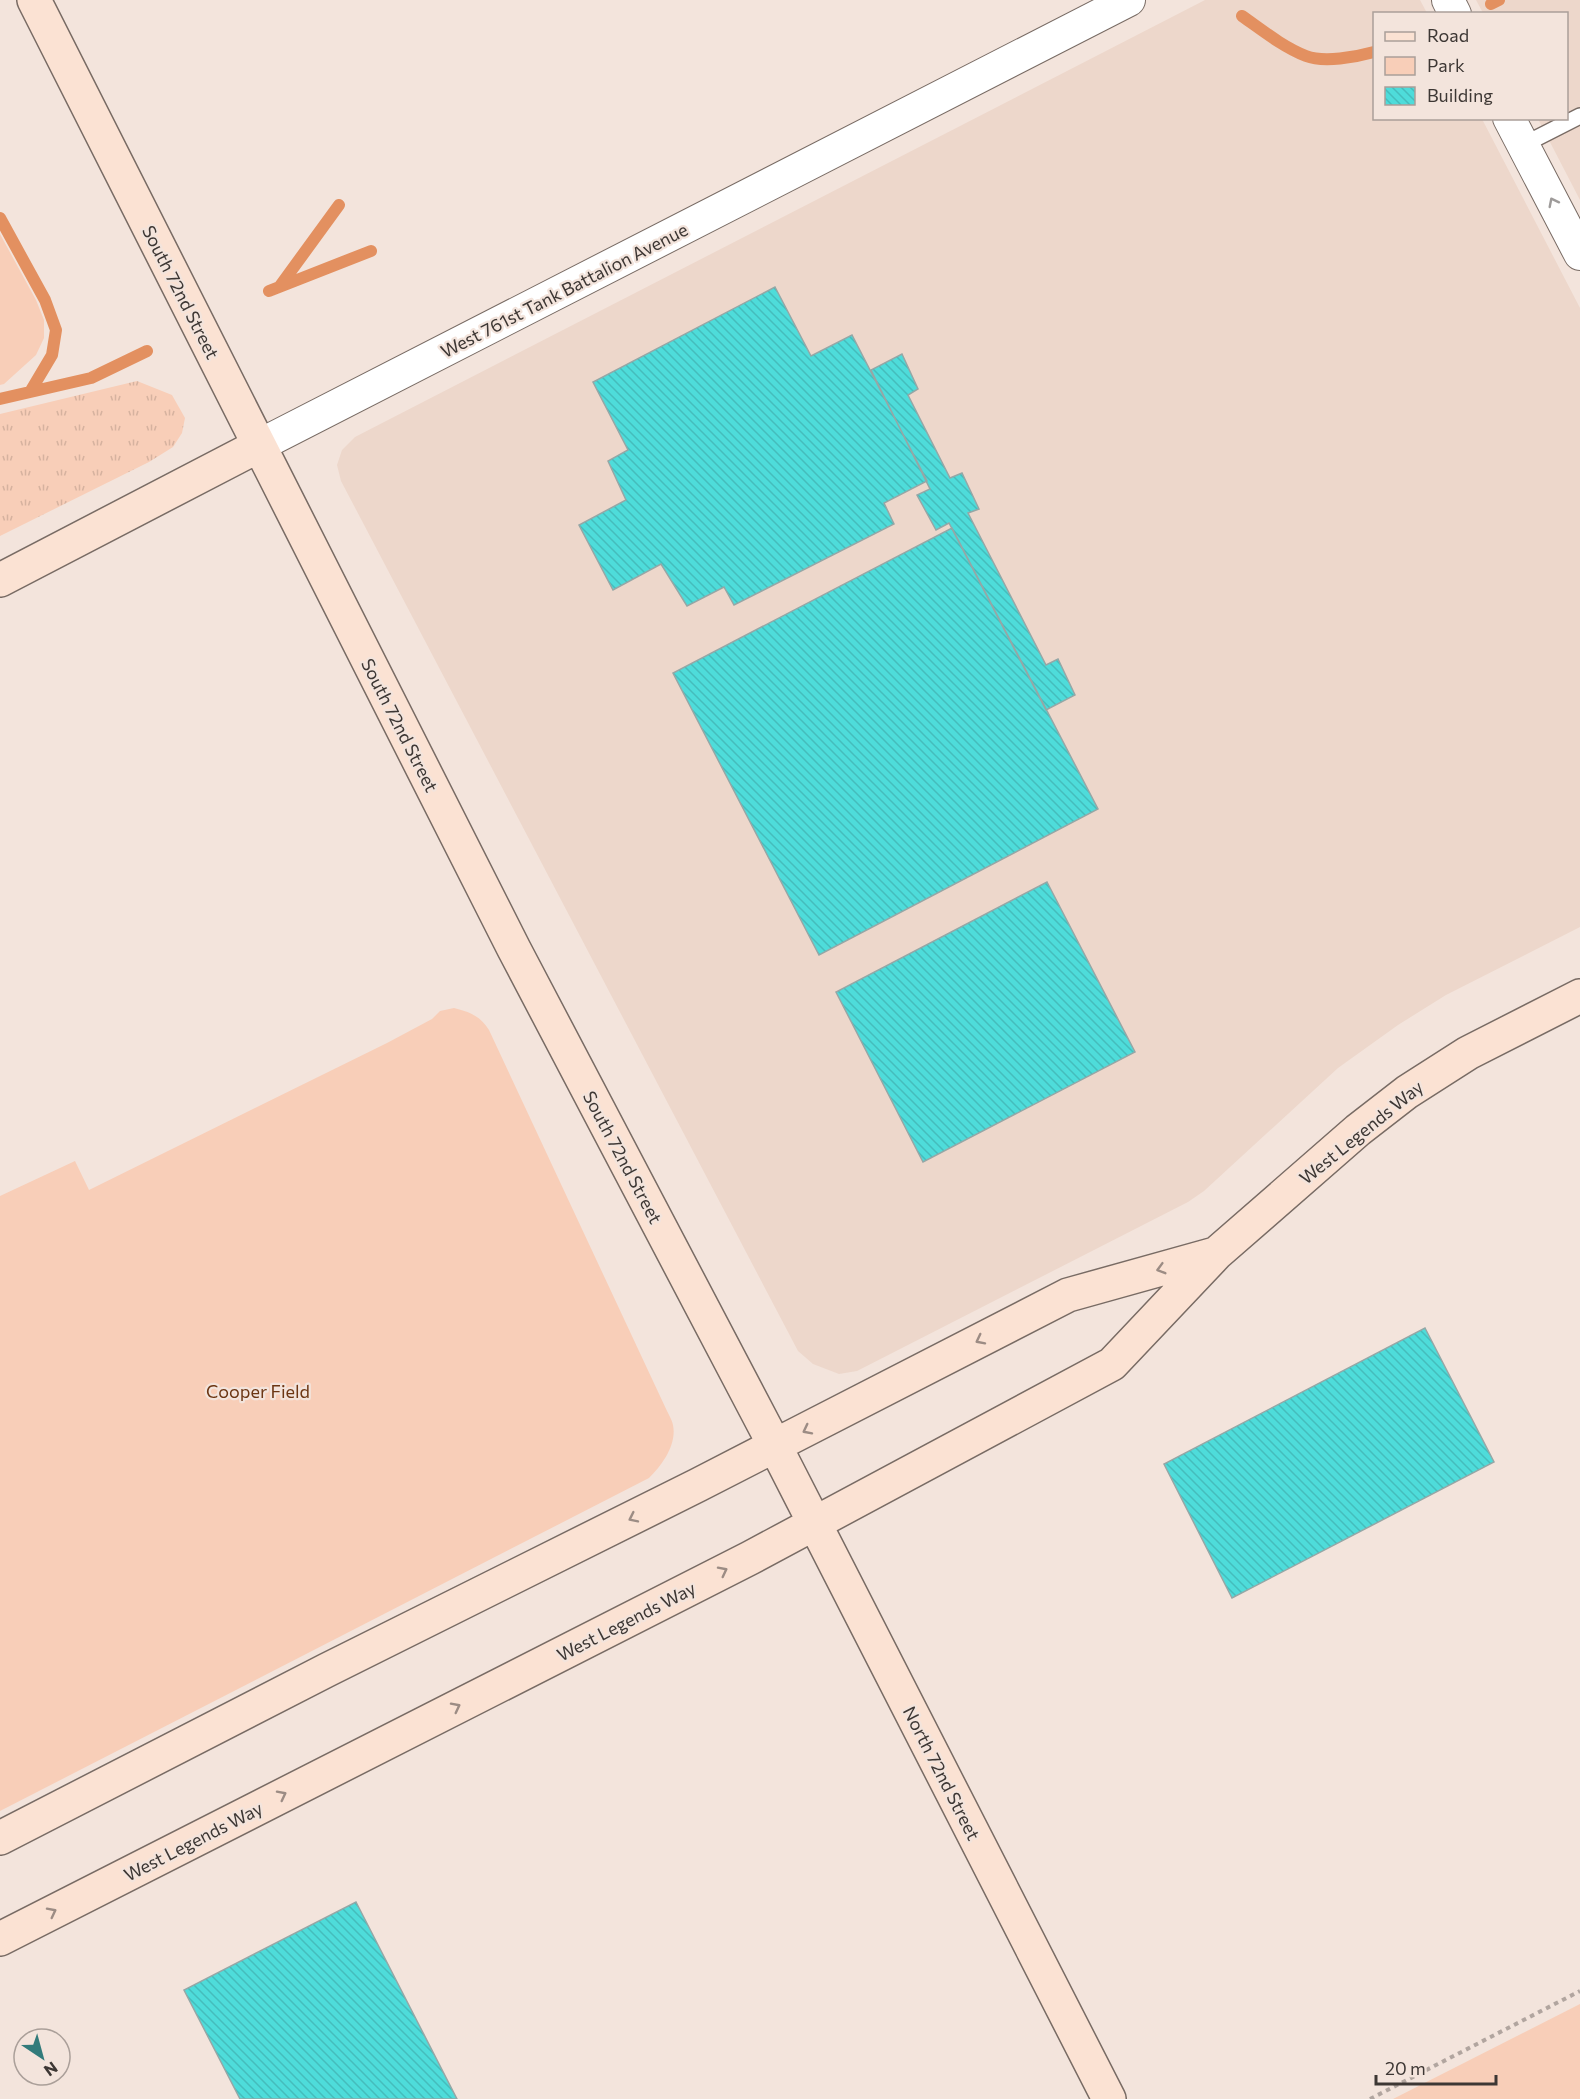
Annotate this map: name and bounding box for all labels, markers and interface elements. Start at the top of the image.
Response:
legend [1373,12,1568,120]
text: Road [1427,24,1469,46]
text: Park [1427,54,1465,76]
text: Building [1427,84,1493,106]
one-way arrow [1549,198,1560,209]
street label: West 761st Tank Battalion Avenue [437,218,691,362]
street label: South 72nd Street [138,222,224,362]
street label: South 72nd Street [357,655,443,795]
street label: West Legends Way [1295,1075,1427,1189]
street label: South 72nd Street [579,1087,667,1227]
one-way arrow [1156,1262,1166,1274]
one-way arrow [976,1333,987,1345]
park label: Cooper Field [206,1380,310,1402]
one-way arrow [802,1423,813,1434]
one-way arrow [628,1510,639,1522]
one-way arrow [717,1567,728,1578]
street label: West Legends Way [553,1577,699,1665]
street label: North 72nd Street [899,1702,985,1844]
one-way arrow [450,1703,460,1714]
one-way arrow [276,1791,287,1803]
street label: West Legends Way [120,1797,266,1885]
one-way arrow [46,1908,57,1920]
north arrow [12,2027,72,2087]
scale bar [1376,2048,1496,2086]
text: 20 m [1385,2057,1426,2079]
text: N [41,2058,62,2081]

